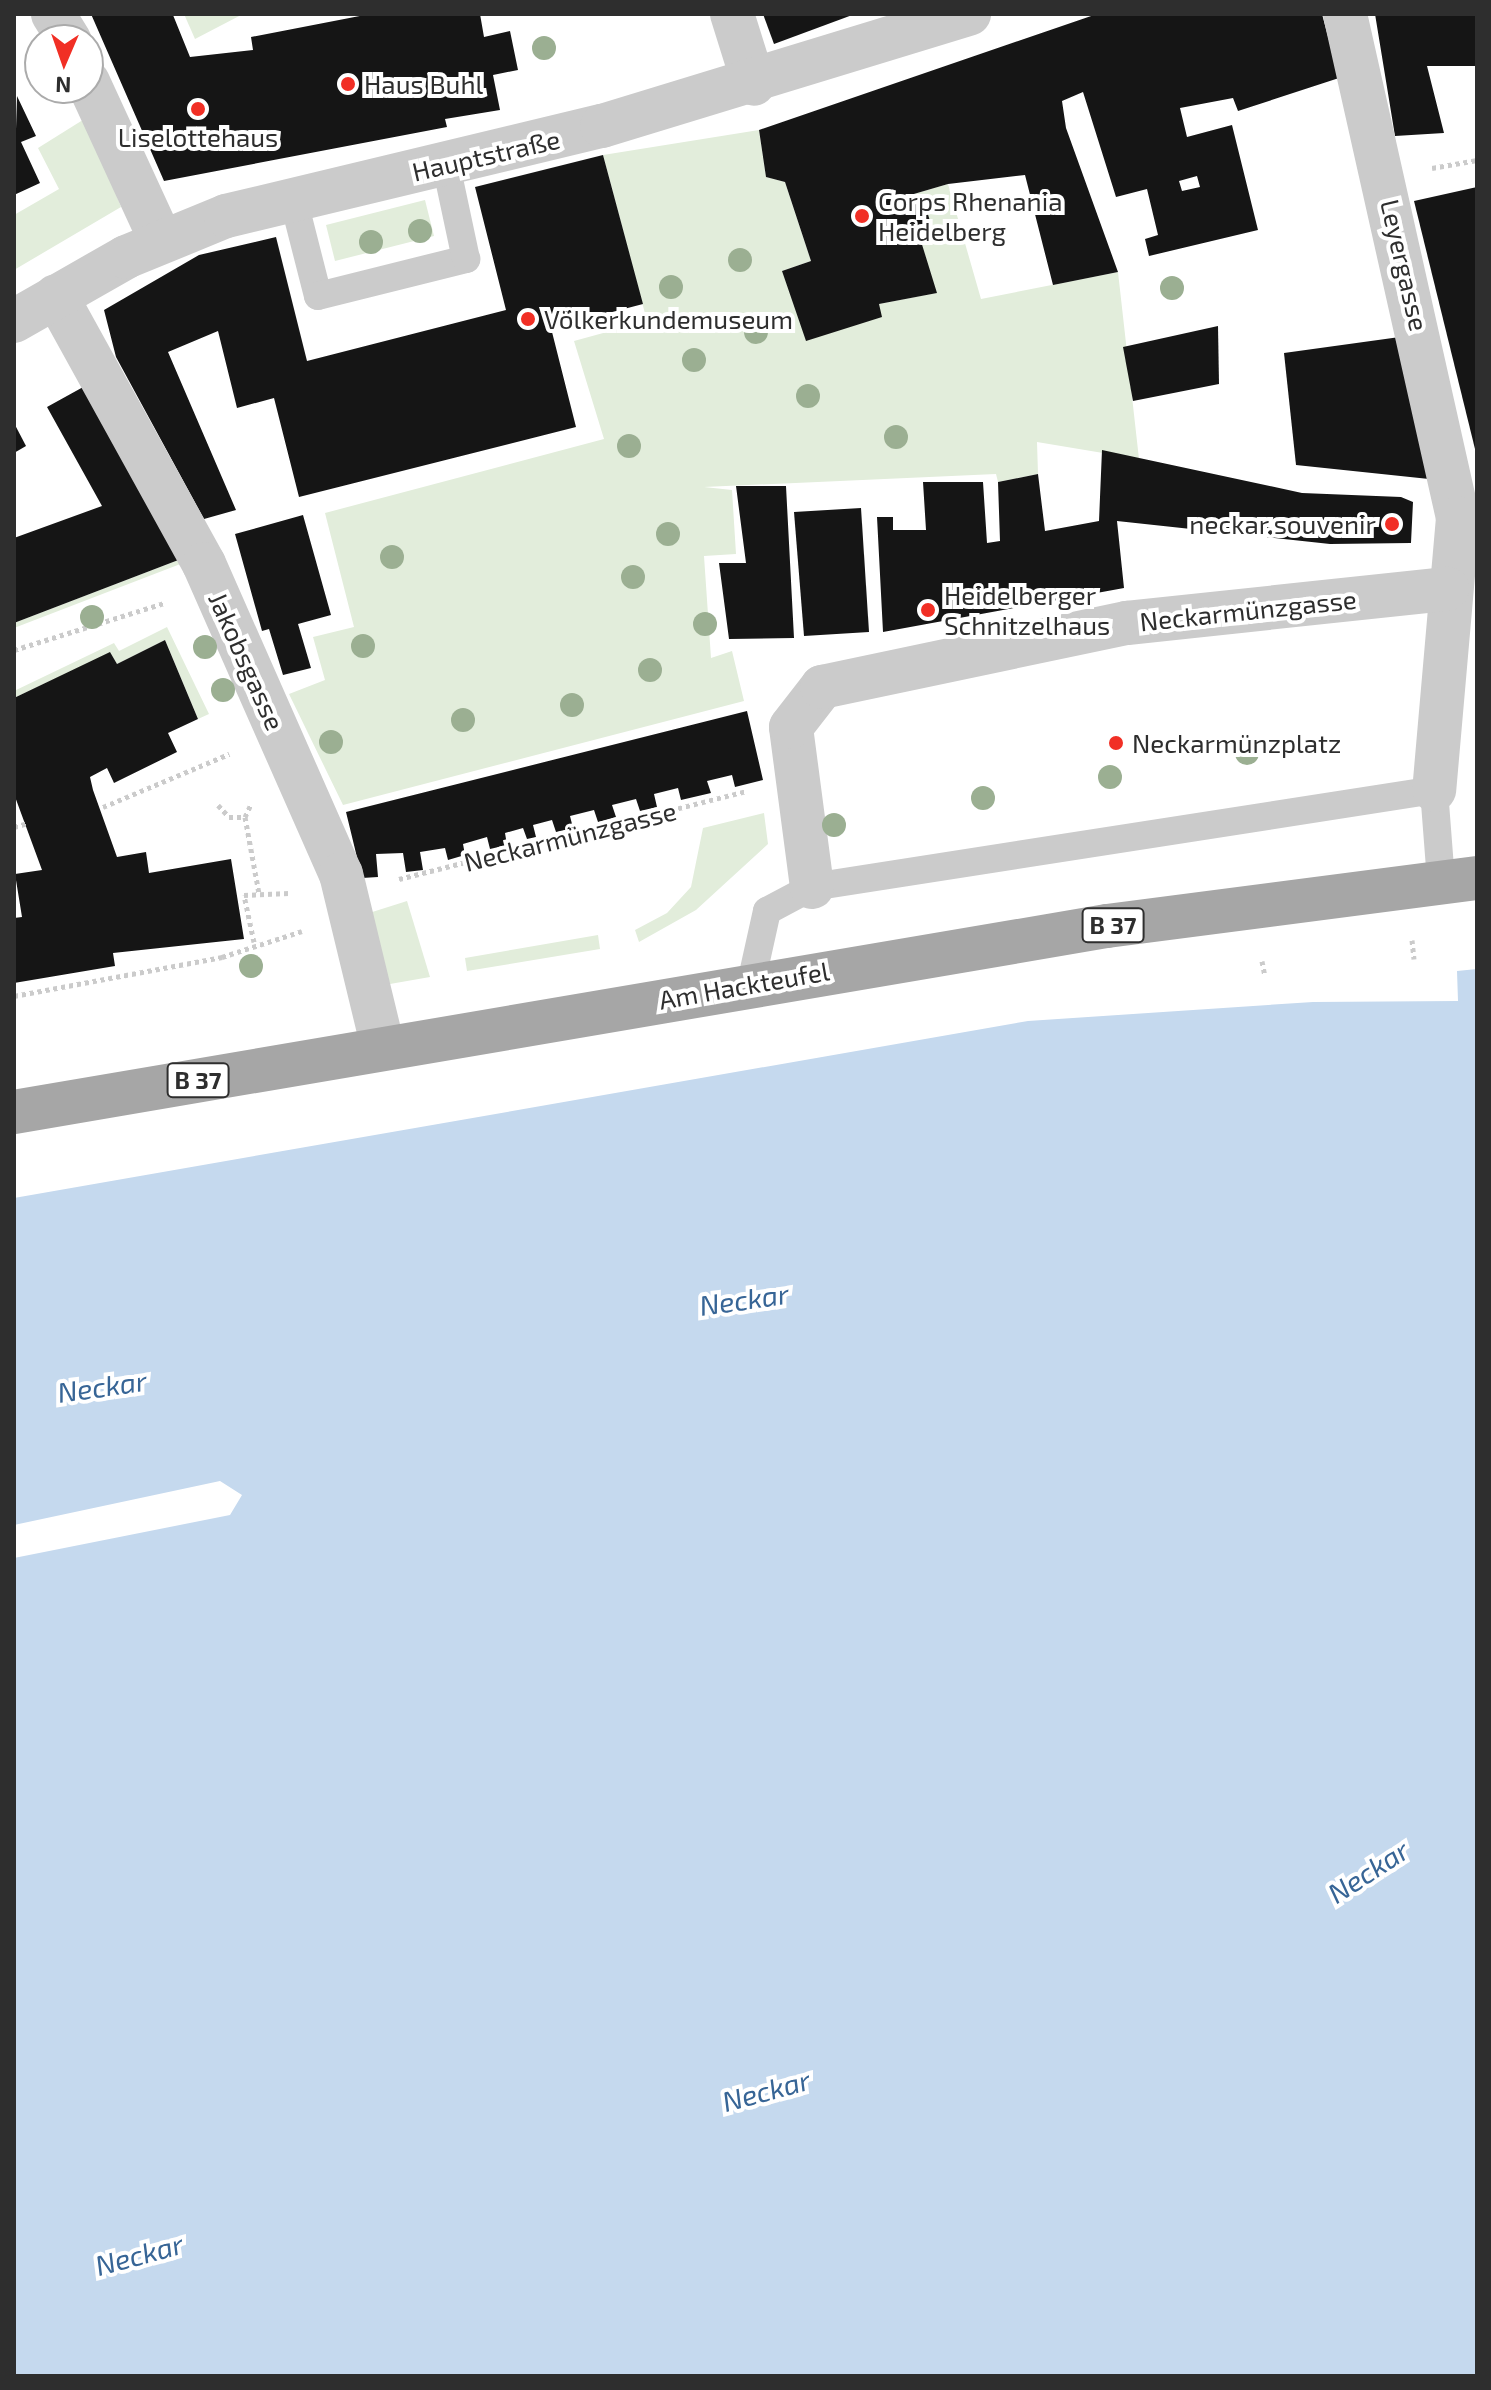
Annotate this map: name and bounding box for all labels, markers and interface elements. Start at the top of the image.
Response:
north arrow [24,24,104,104]
place label: Haus Buhl [364,68,483,100]
text: N [55,73,72,99]
marker: Haus Buhl [339,75,357,93]
marker: Liselottehaus [189,100,207,118]
place label: Liselottehaus [118,121,278,153]
street label: Hauptstraße [409,123,563,187]
place label: Corps Rhenania Heidelberg [878,185,1062,246]
street label: Leyergasse [1375,196,1435,334]
marker: Corps Rhenania Heidelberg [853,207,871,225]
place label: Völkerkundemuseum [544,303,793,335]
marker: Völkerkundemuseum [519,310,537,328]
place label: neckar.souvenir [1189,508,1376,540]
marker: neckar.souvenir [1383,515,1401,533]
place label: Heidelberger Schnitzelhaus [944,579,1110,640]
street label: Neckarmünzgasse [1138,583,1358,637]
street label: Jakobsgasse [203,587,291,735]
marker: Heidelberger Schnitzelhaus [919,601,937,619]
place label: Neckarmünzplatz [1132,727,1341,759]
marker: Neckarmünzplatz [1107,734,1125,752]
street label: Neckarmünzgasse [460,795,680,877]
road number: B 37 [1081,905,1145,945]
street label: Am Hackteufel [656,955,832,1015]
road number: B 37 [166,1060,230,1100]
water label: Neckar [697,1276,791,1322]
water label: Neckar [55,1363,149,1409]
water label: Neckar [1321,1832,1415,1910]
water label: Neckar [718,2062,814,2118]
water label: Neckar [91,2226,187,2282]

